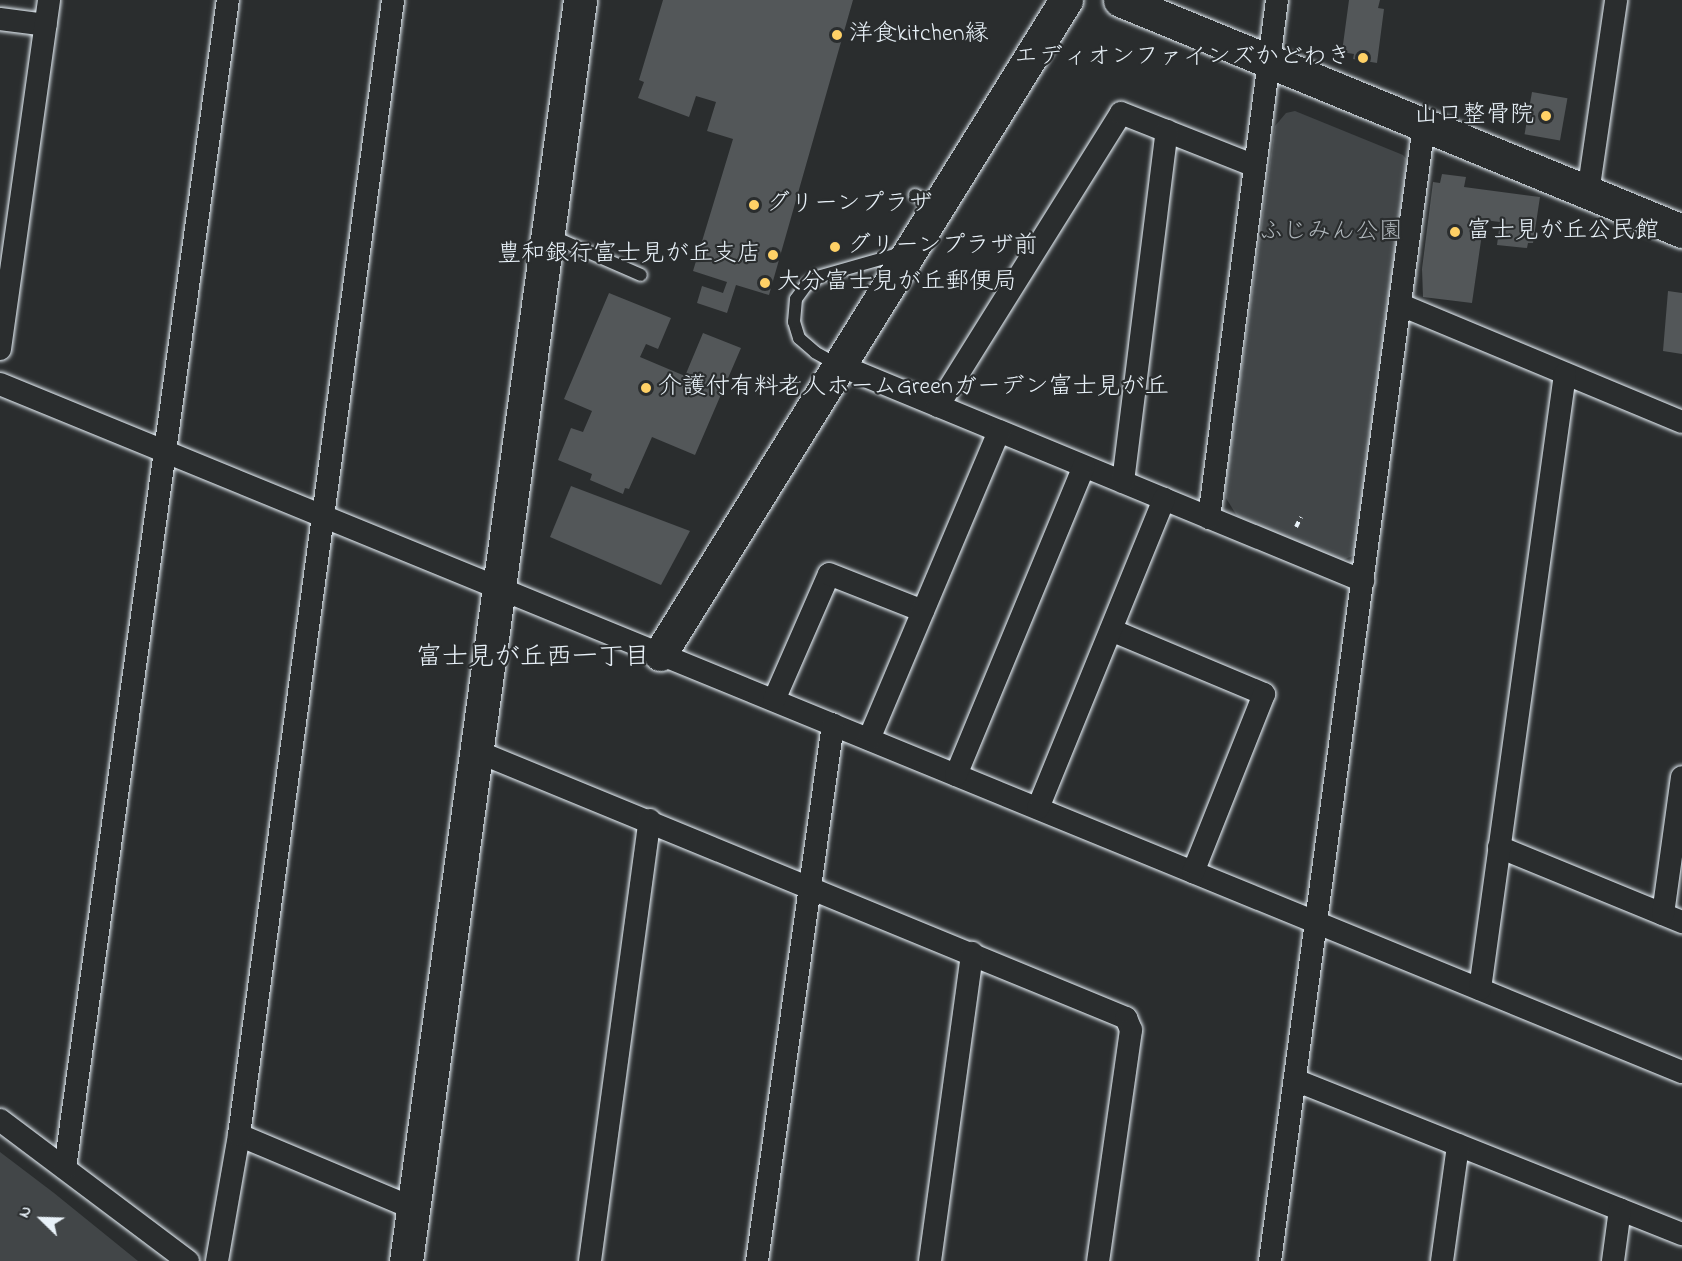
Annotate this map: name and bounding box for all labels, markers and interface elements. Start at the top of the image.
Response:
place label: 洋食kitchen縁 [849,21,989,49]
marker: 洋食kitchen縁 [830,28,844,42]
place label: エディオンファインズかどわき [1015,44,1351,72]
marker: エディオンファインズかどわき [1356,51,1370,65]
place label: 山口整骨院 [1414,102,1534,130]
marker: 山口整骨院 [1539,109,1553,123]
place label: グリーンプラザ [766,191,934,219]
marker: グリーンプラザ [747,198,761,212]
place label: 富士見が丘公民館 [1467,218,1659,246]
park label: ふじみん公園 [1259,219,1403,247]
marker: 富士見が丘公民館 [1448,225,1462,239]
place label: グリーンプラザ前 [847,233,1039,261]
marker: グリーンプラザ前 [828,240,842,254]
place label: 豊和銀行富士見が丘支店 [497,241,761,269]
marker: 豊和銀行富士見が丘支店 [766,248,780,262]
place label: 大分富士見が丘郵便局 [777,269,1017,297]
marker: 大分富士見が丘郵便局 [758,276,772,290]
place label: 介護付有料老人ホームGreenガーデン富士見が丘 [658,374,1170,402]
marker: 介護付有料老人ホームGreenガーデン富士見が丘 [639,381,653,395]
district label: 富士見が丘西一丁目 [416,643,650,675]
north arrow [12,1189,72,1249]
text: N [12,1202,39,1222]

